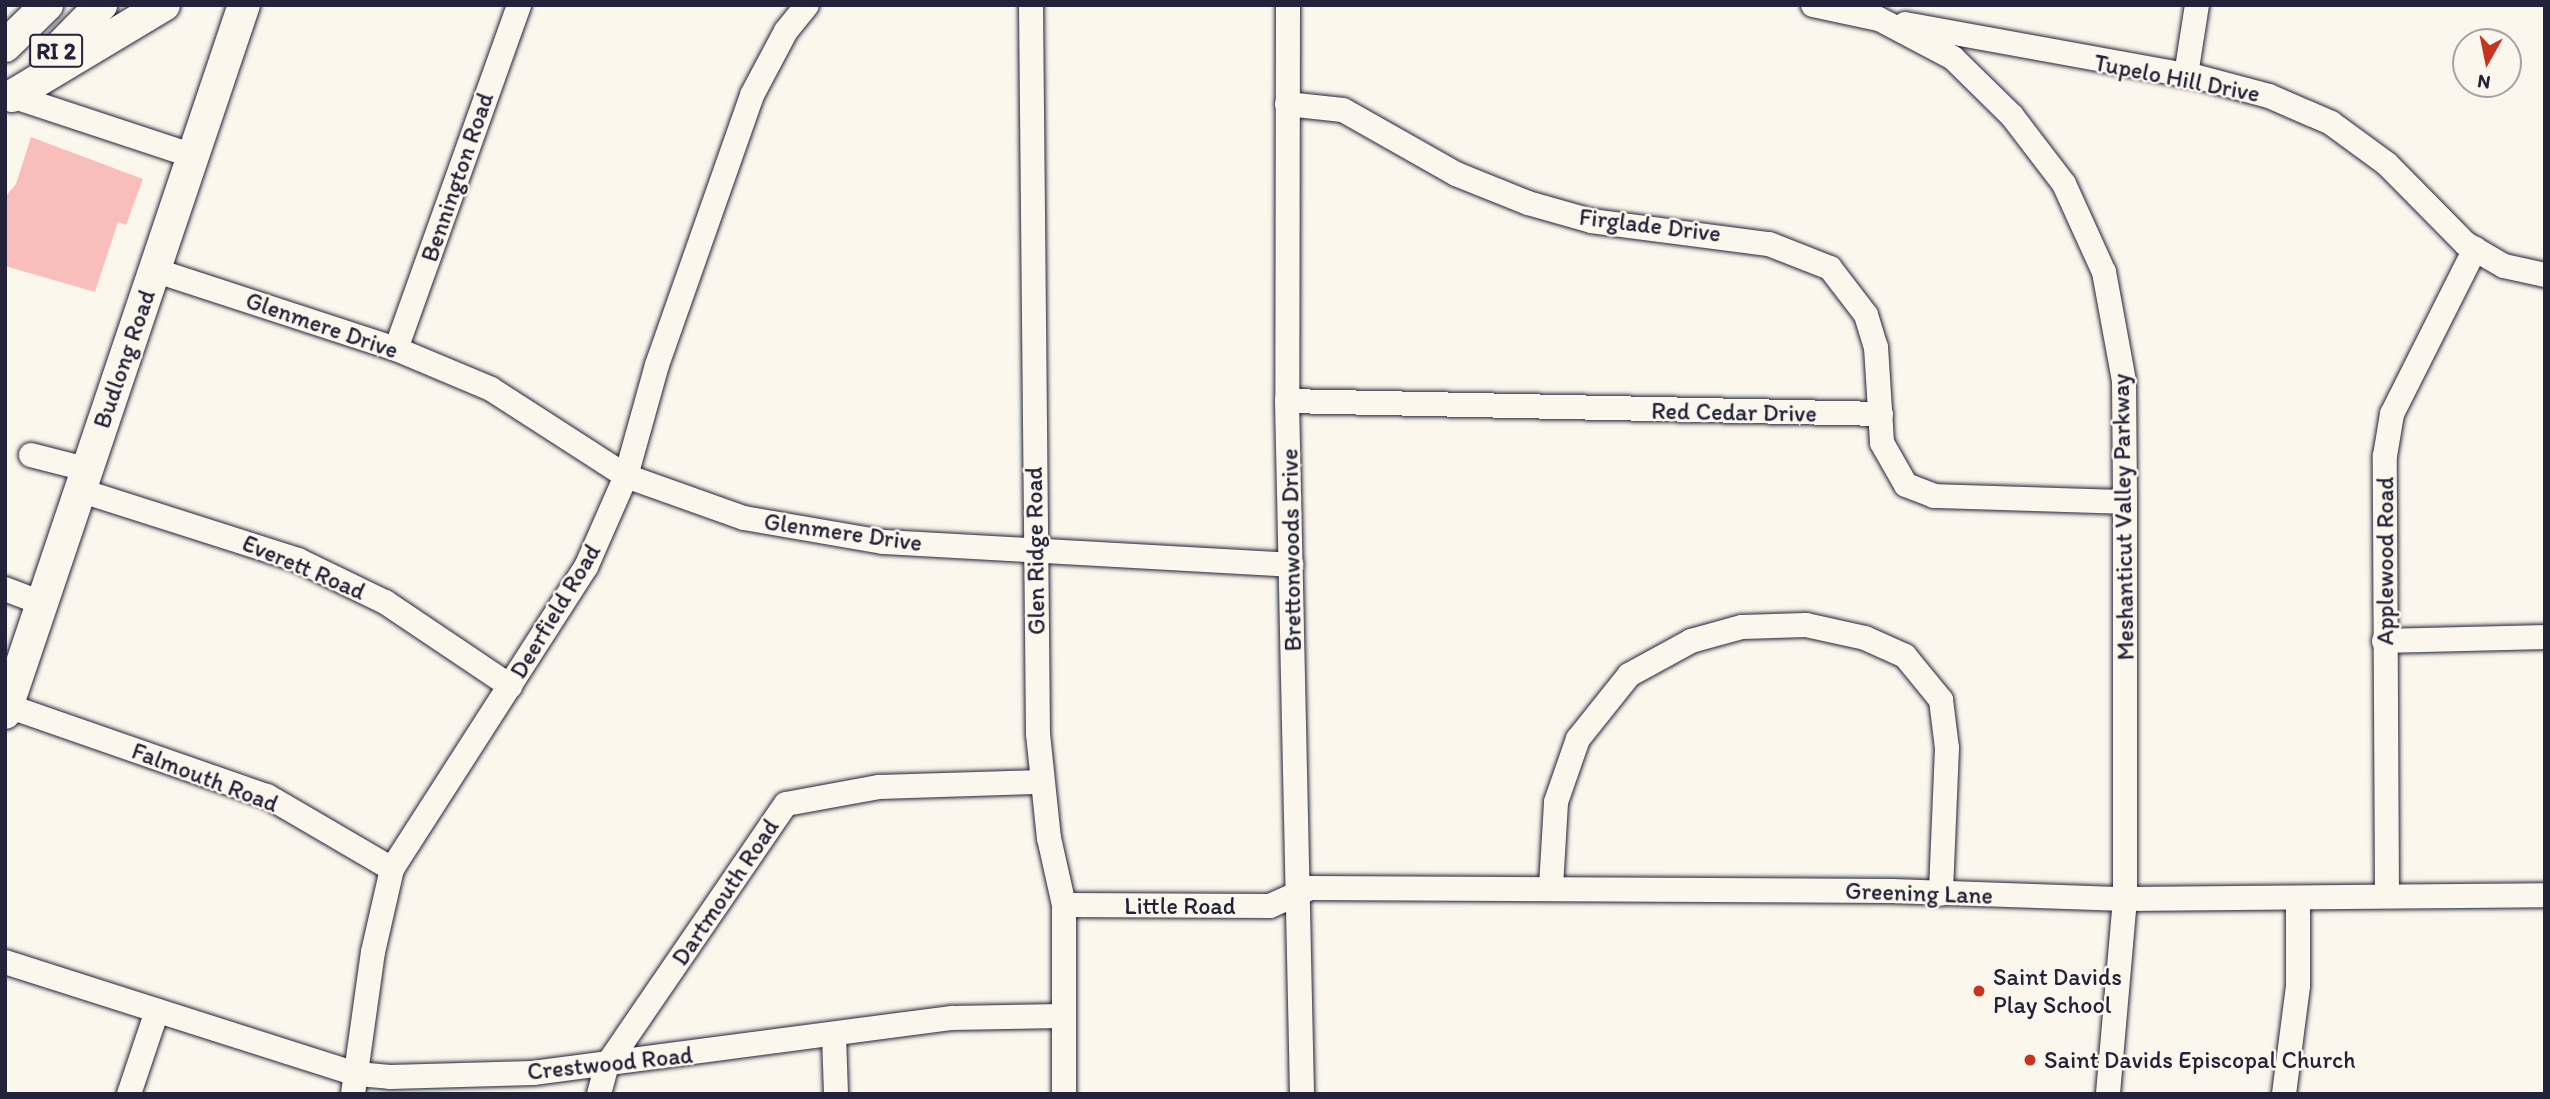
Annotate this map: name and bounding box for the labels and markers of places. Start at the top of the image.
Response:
place label: Saint Davids Play School [1993,963,2122,1019]
marker: Saint Davids Play School [1971,983,1987,999]
place label: Saint Davids Episcopal Church [2044,1046,2357,1074]
marker: Saint Davids Episcopal Church [2022,1052,2038,1068]

